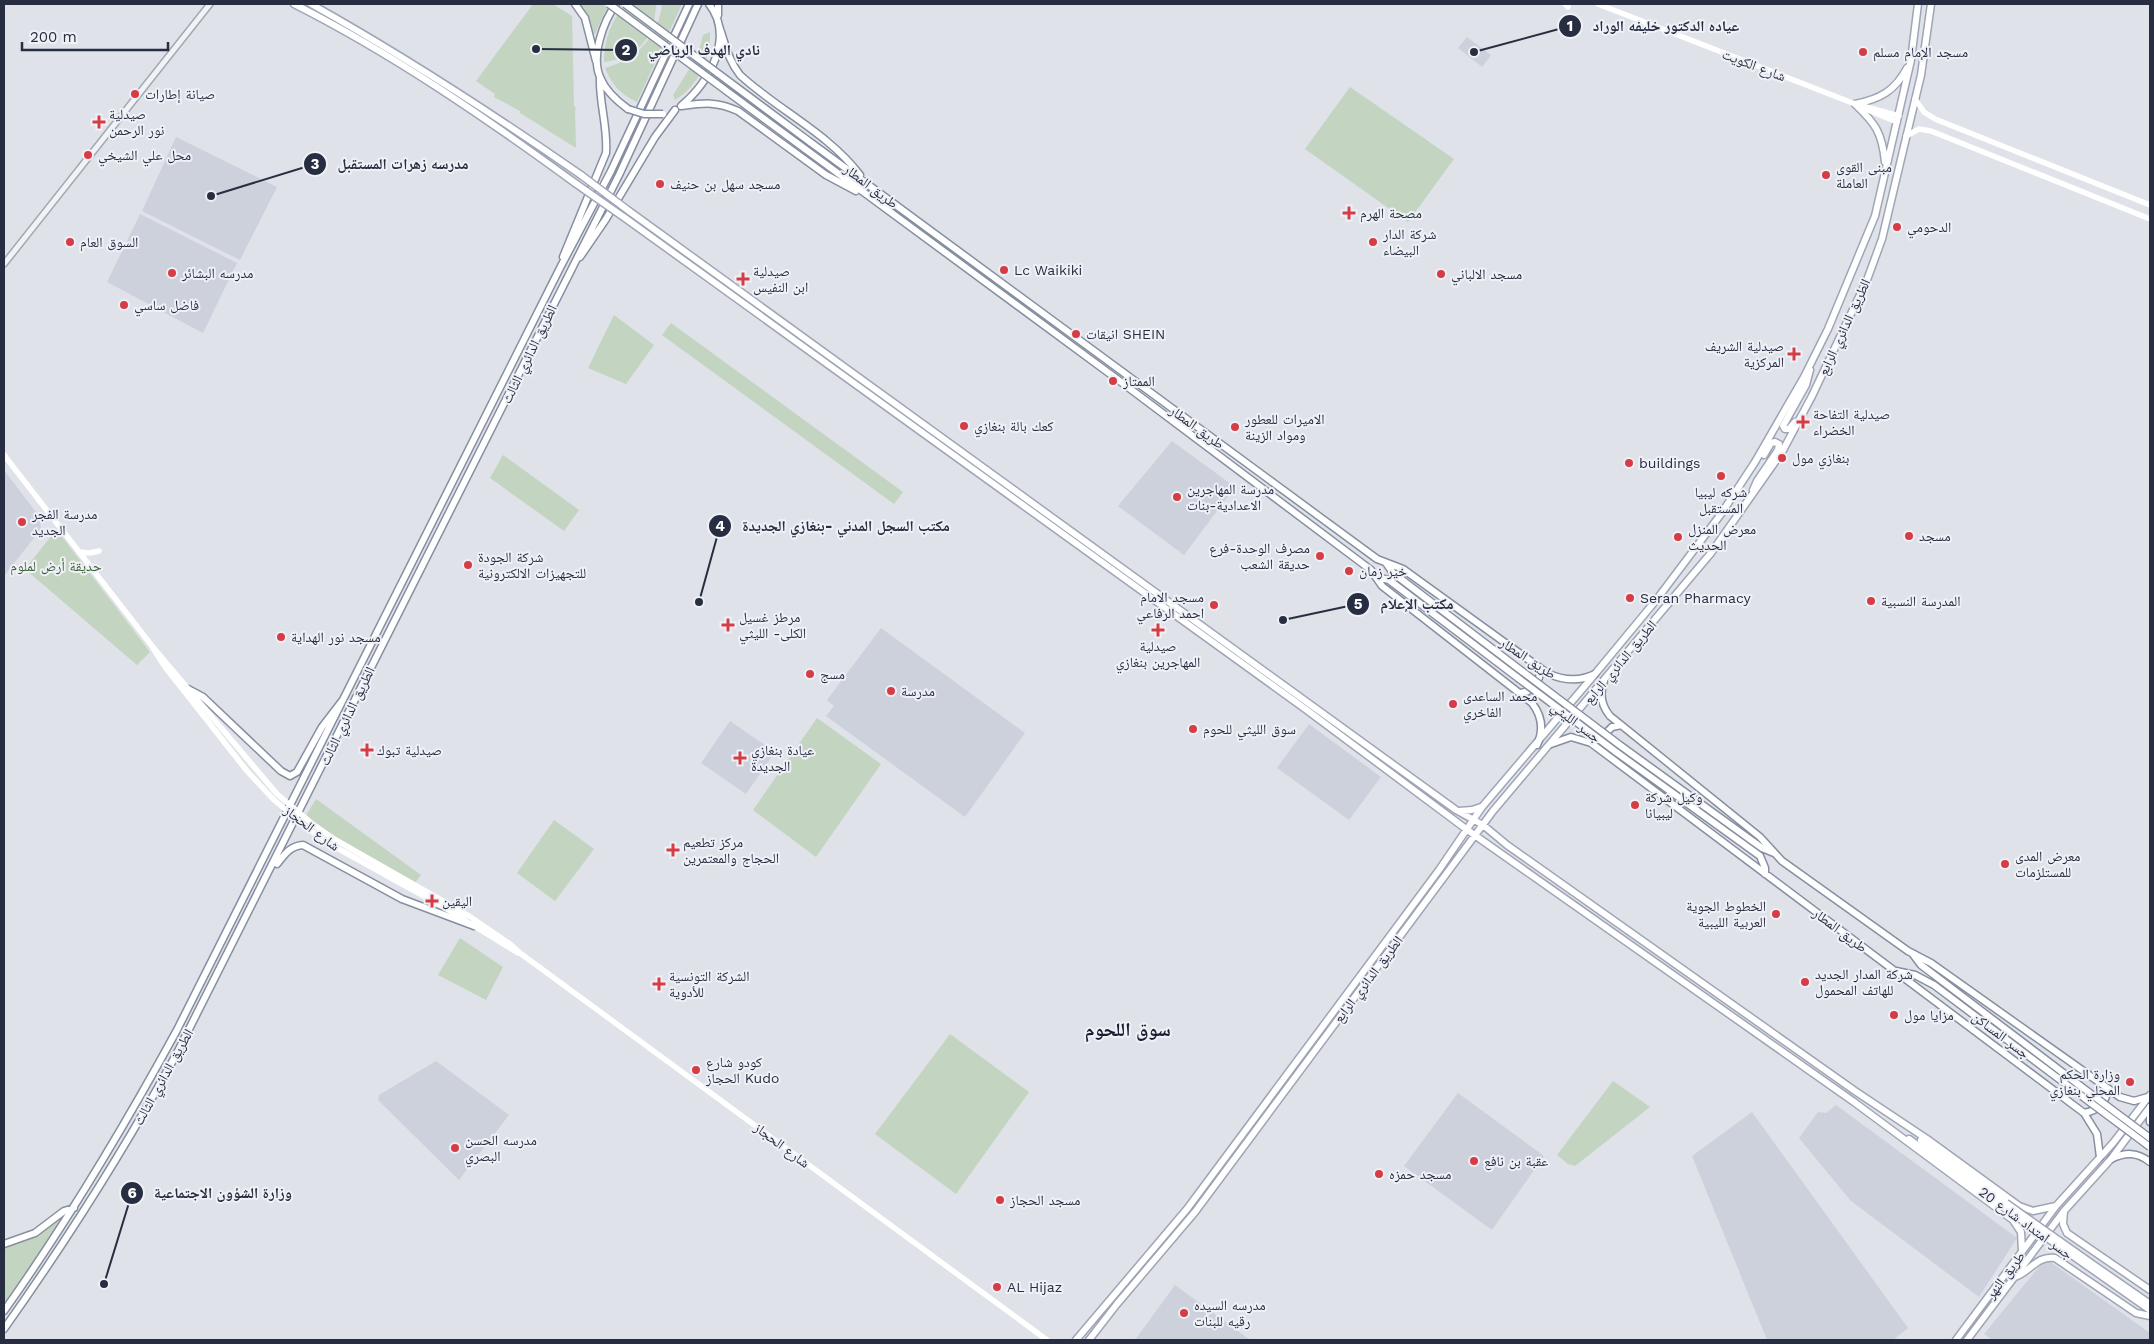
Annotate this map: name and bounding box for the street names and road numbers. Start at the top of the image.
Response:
street label: شارع الكويت [1719,46,1788,86]
street label: طريق المطار [839,160,901,213]
street label: الطريق الدائري الرابع [1815,276,1877,379]
street label: الطريق الدائري الثالث [498,302,563,408]
street label: طريق المطار [1165,401,1227,454]
street label: الطريق الدائري الرابع [1580,617,1662,709]
street label: طريق المطار [1495,634,1559,684]
street label: الطريق الدائري الثالث [316,664,381,770]
street label: جسر الليثي [1546,698,1604,749]
street label: شارع الحجاز [279,801,343,856]
street label: طريق المطار [1808,904,1870,957]
street label: الطريق الدائري الرابع [1330,933,1409,1028]
street label: جسر المساكن [1969,1008,2033,1063]
street label: الطريق الدائري الثالث [130,1026,199,1130]
street label: شارع الحجاز [749,1118,813,1173]
street label: جسر امتداد شارع 20 [1975,1184,2076,1264]
street label: طريق النهر [1982,1248,2029,1304]

